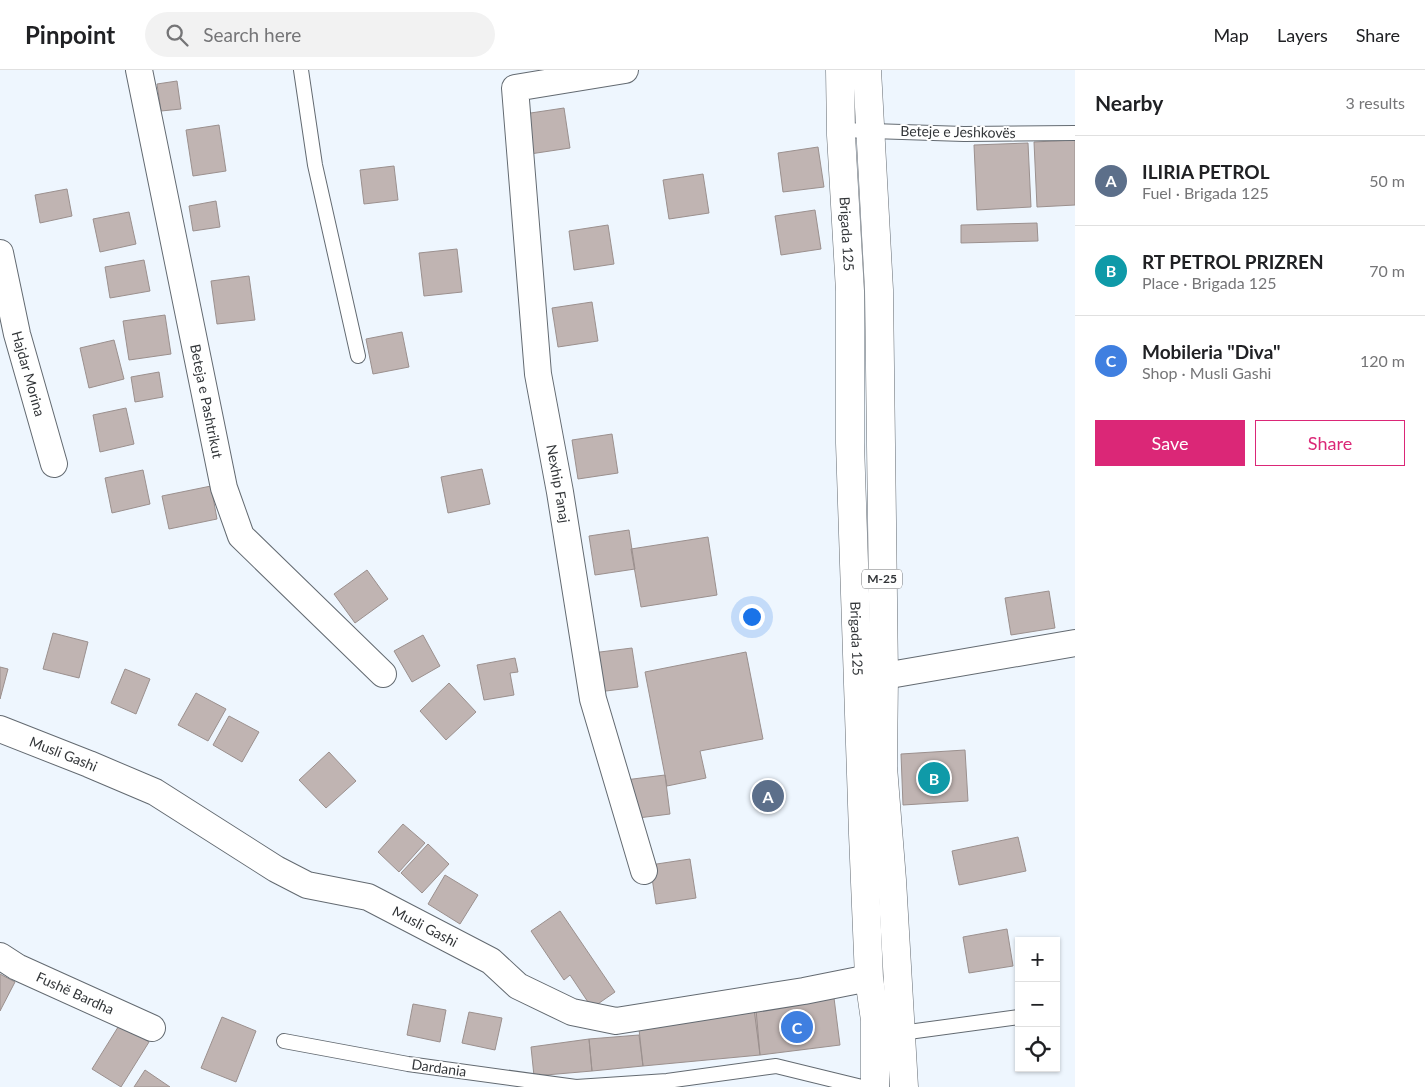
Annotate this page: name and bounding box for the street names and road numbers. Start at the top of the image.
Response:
street label: Beteje e Jeshkovës [900,122,1016,141]
street label: Brigada 125 [837,196,858,271]
street label: Hajdar Morina [9,329,49,418]
street label: Beteja e Pashtrikut [187,343,227,460]
street label: Nexhip Fanaj [543,443,574,524]
road number: M-25 [862,569,902,588]
street label: Brigada 125 [847,601,867,676]
street label: Musli Gashi [27,732,100,775]
street label: Musli Gashi [390,902,461,950]
street label: Fushë Bardha [34,968,117,1018]
street label: Dardania [411,1055,468,1080]

